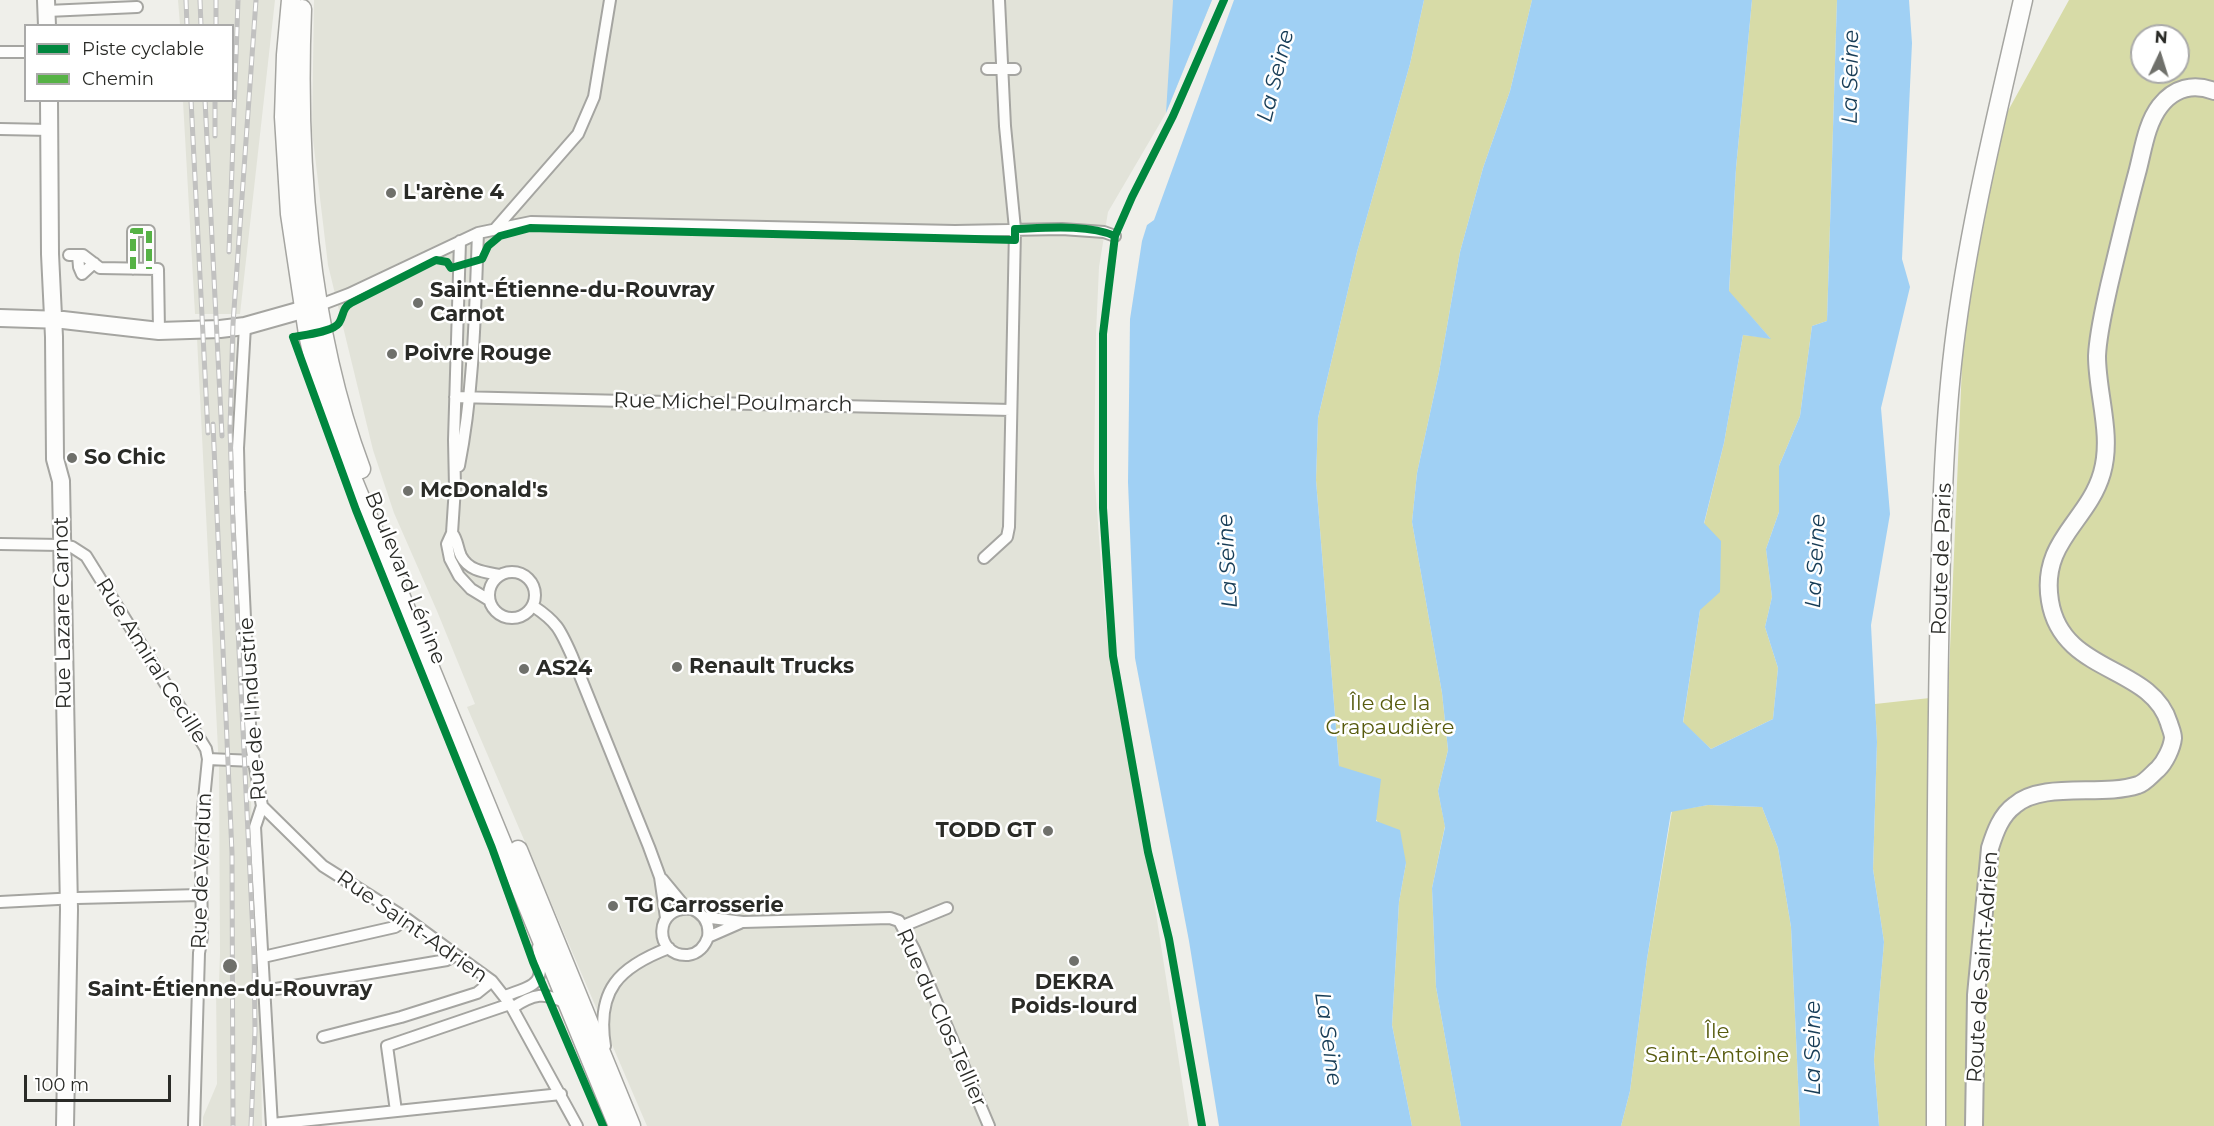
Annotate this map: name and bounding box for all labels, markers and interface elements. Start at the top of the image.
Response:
legend [24,24,234,102]
north arrow [2130,24,2190,84]
water label: La Seine [1252,27,1300,125]
text: N [2154,28,2168,47]
water label: La Seine [1837,30,1865,124]
text: Piste cyclable [82,38,204,60]
text: Chemin [82,68,154,90]
place label: L'arène 4 [403,180,504,206]
marker: L'arène 4 [384,186,398,200]
place label: Saint-Étienne-du-Rouvray Carnot [430,278,715,328]
marker: Saint-Étienne-du-Rouvray Carnot [411,296,425,310]
place label: Poivre Rouge [404,341,551,367]
marker: Poivre Rouge [385,347,399,361]
street label: Rue Michel Poulmarch [613,388,853,418]
place label: So Chic [84,445,166,471]
marker: So Chic [65,451,79,465]
place label: McDonald's [420,478,548,504]
street label: Route de Paris [1927,482,1957,636]
marker: McDonald's [401,484,415,498]
street label: Boulevard Lénine [359,488,451,668]
water label: La Seine [1212,513,1244,609]
water label: La Seine [1800,513,1832,609]
street label: Rue Lazare Carnot [49,516,77,710]
street label: Rue Amiral Cecille [90,574,212,748]
street label: Rue de l'Industrie [234,616,272,802]
place label: Renault Trucks [689,654,854,680]
place label: AS24 [536,656,592,682]
marker: Renault Trucks [670,660,684,674]
marker: AS24 [517,662,531,676]
park label: Île de la Crapaudière [1326,691,1454,741]
street label: Rue de Verdun [187,792,217,950]
place label: TODD GT [936,818,1036,844]
marker: TODD GT [1041,824,1055,838]
street label: Route de Saint-Adrien [1962,850,2004,1084]
street label: Rue Saint-Adrien [332,865,492,989]
place label: TG Carrosserie [625,893,784,919]
marker: TG Carrosserie [606,899,620,913]
street label: Rue du Clos Tellier [890,925,992,1111]
marker: DEKRA Poids-lourd [1067,954,1081,968]
marker: Saint-Étienne-du-Rouvray [221,957,239,975]
place label: DEKRA Poids-lourd [1011,970,1137,1020]
place label: Saint-Étienne-du-Rouvray [88,977,372,1003]
water label: La Seine [1308,990,1348,1088]
water label: La Seine [1801,1001,1827,1095]
park label: Île Saint-Antoine [1645,1019,1789,1069]
scale bar [27,1063,174,1101]
text: 100 m [35,1074,89,1096]

